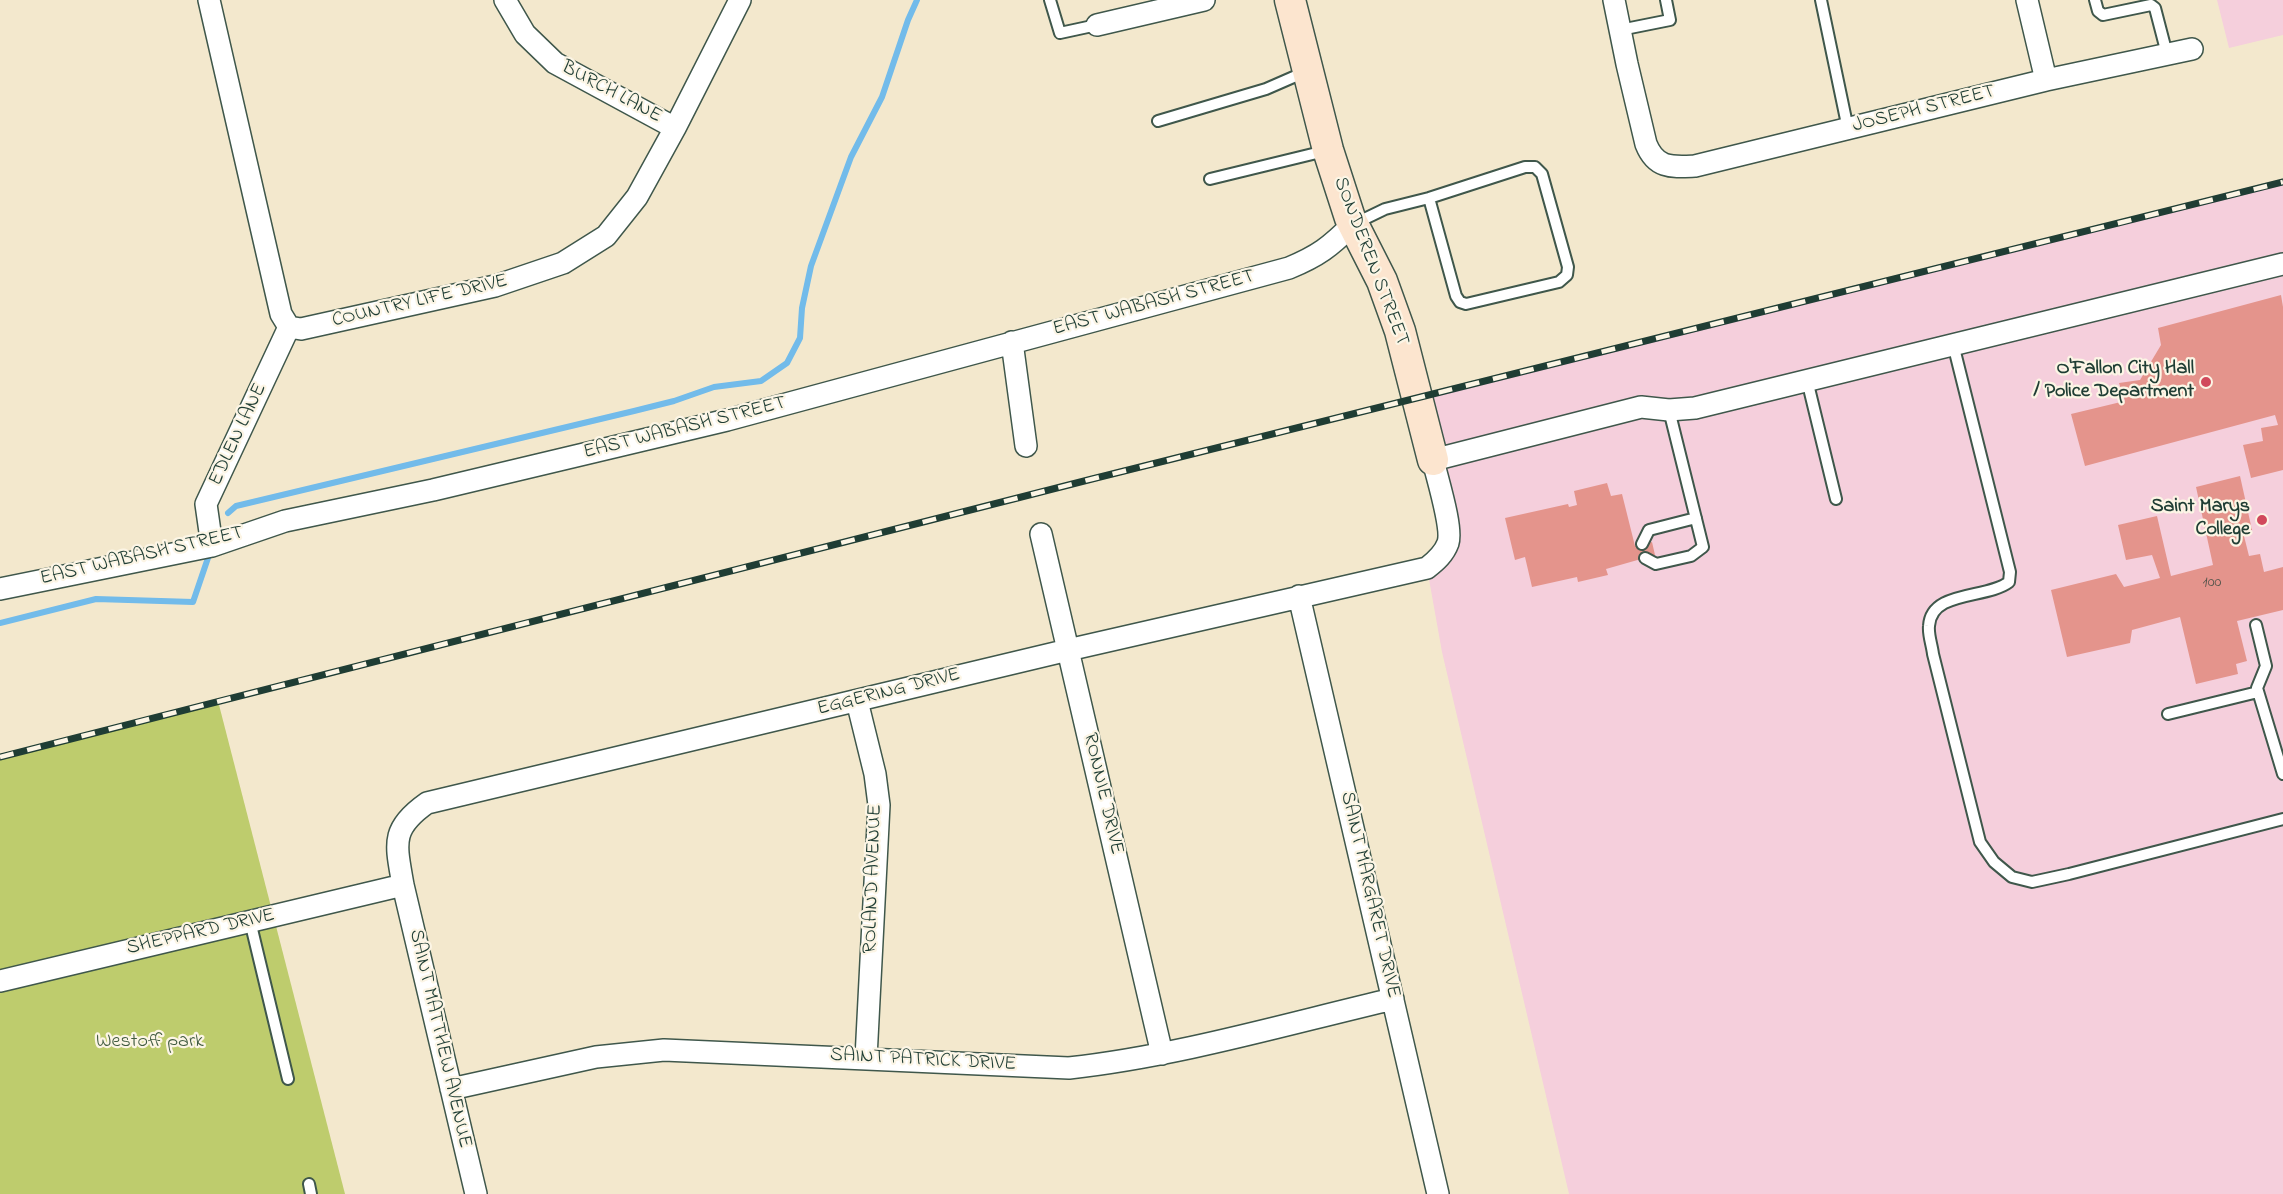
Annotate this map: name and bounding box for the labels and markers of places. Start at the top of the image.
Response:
place label: O'Fallon City Hall / Police Department [2034,358,2194,405]
marker: O'Fallon City Hall / Police Department [2199,375,2213,389]
place label: Saint Marys College [2151,496,2250,543]
marker: Saint Marys College [2255,513,2269,527]

